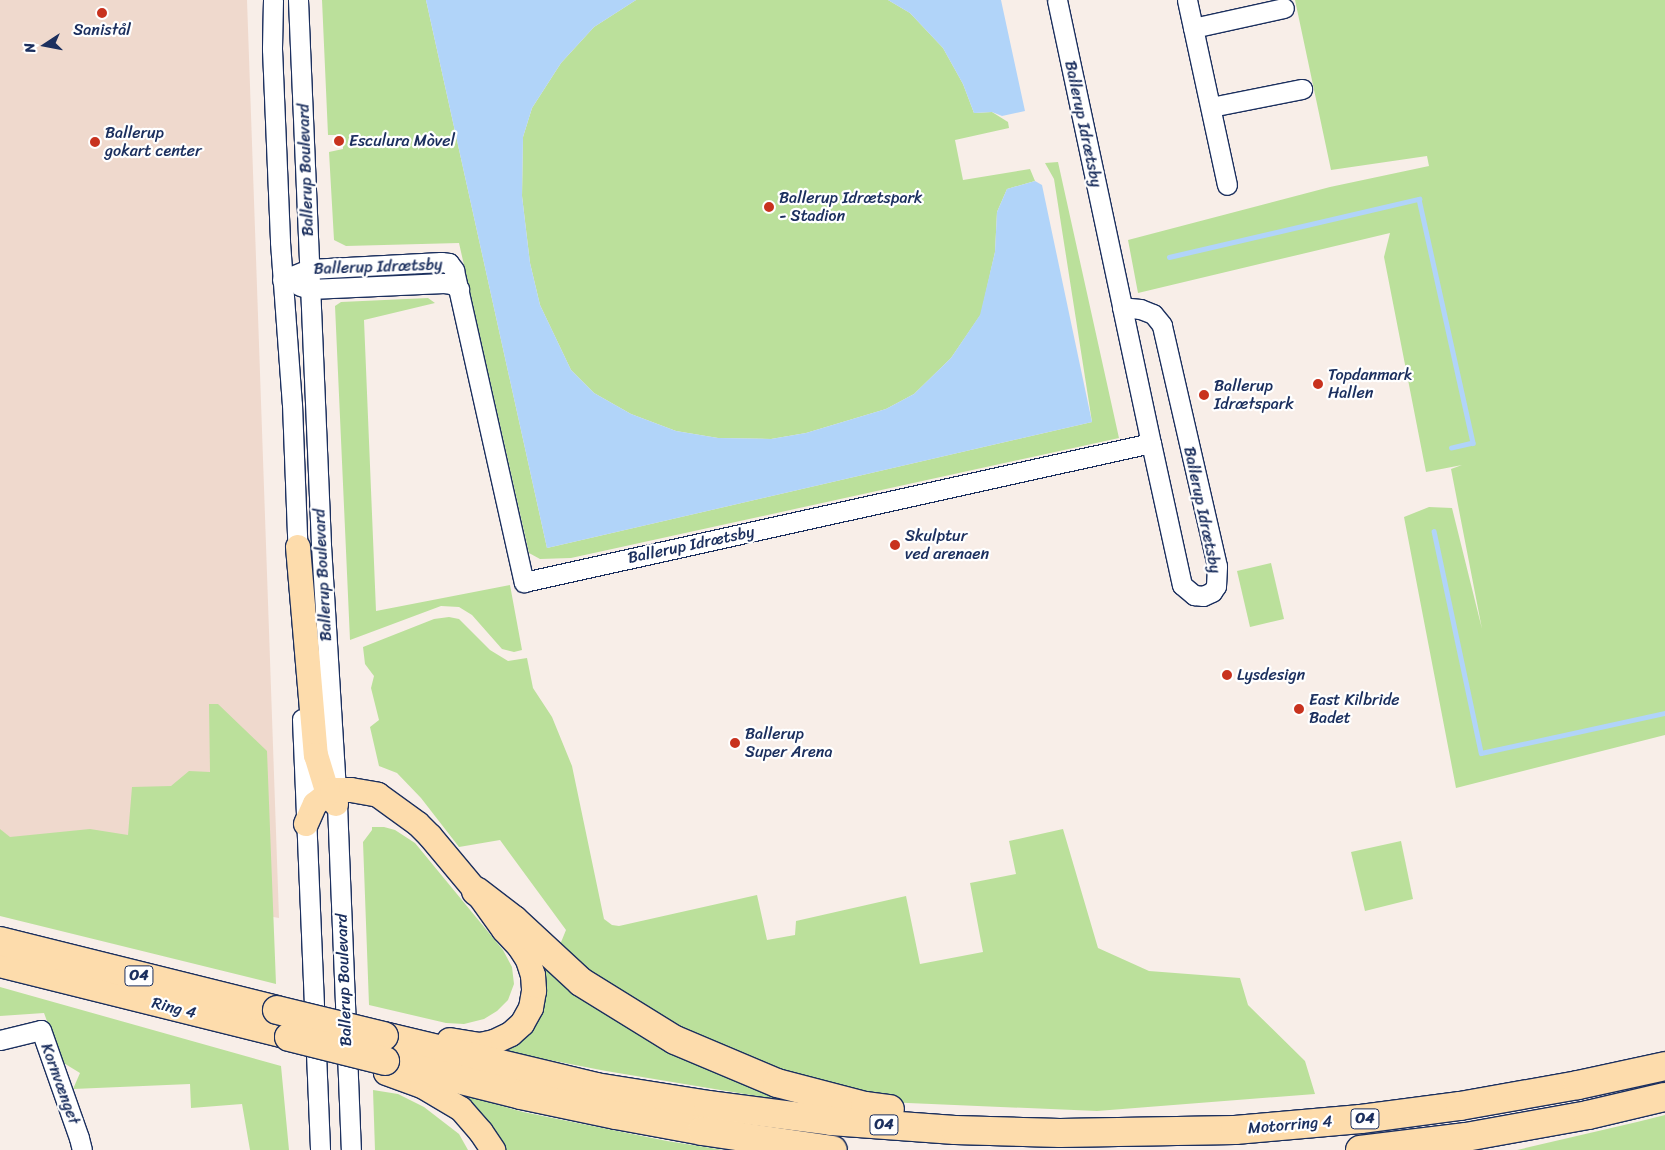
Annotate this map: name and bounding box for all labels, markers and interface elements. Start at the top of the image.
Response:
marker: Sanistål [96,7,108,19]
north arrow [20,20,70,70]
place label: Sanistål [73,20,131,40]
text: N [17,41,43,55]
street label: Ballerup Idrætsby [1060,59,1106,189]
street label: Ballerup Boulevard [294,103,318,237]
place label: Ballerup gokart center [105,123,202,161]
place label: Esculura Mòvel [349,131,455,151]
marker: Esculura Mòvel [333,135,345,147]
marker: Ballerup gokart center [89,136,101,148]
place label: Ballerup Idrætspark - Stadion [779,188,922,226]
marker: Ballerup Idrætspark - Stadion [763,201,775,213]
street label: Ballerup Idrætsby [314,255,442,279]
place label: Topdanmark Hallen [1328,365,1413,403]
place label: Ballerup Idrætspark [1214,376,1294,414]
marker: Topdanmark Hallen [1312,378,1324,390]
marker: Ballerup Idrætspark [1198,389,1210,401]
street label: Ballerup Idrætsby [1179,445,1225,575]
street label: Ballerup Boulevard [310,508,336,642]
street label: Ballerup Idrætsby [626,522,756,568]
place label: Skulptur ved arenaen [905,526,990,564]
marker: Skulptur ved arenaen [889,539,901,551]
place label: Lysdesign [1237,665,1305,685]
marker: Lysdesign [1221,669,1233,681]
place label: East Kilbride Badet [1309,690,1399,728]
marker: East Kilbride Badet [1293,703,1305,715]
place label: Ballerup Super Arena [745,724,833,762]
marker: Ballerup Super Arena [729,737,741,749]
street label: Ballerup Boulevard [332,913,356,1047]
road number: O4 [124,964,154,988]
street label: Ring 4 [150,993,198,1023]
street label: Kornvænget [36,1041,84,1127]
road number: O4 [1350,1106,1380,1132]
road number: O4 [869,1112,899,1138]
street label: Motorring 4 [1247,1112,1333,1138]

